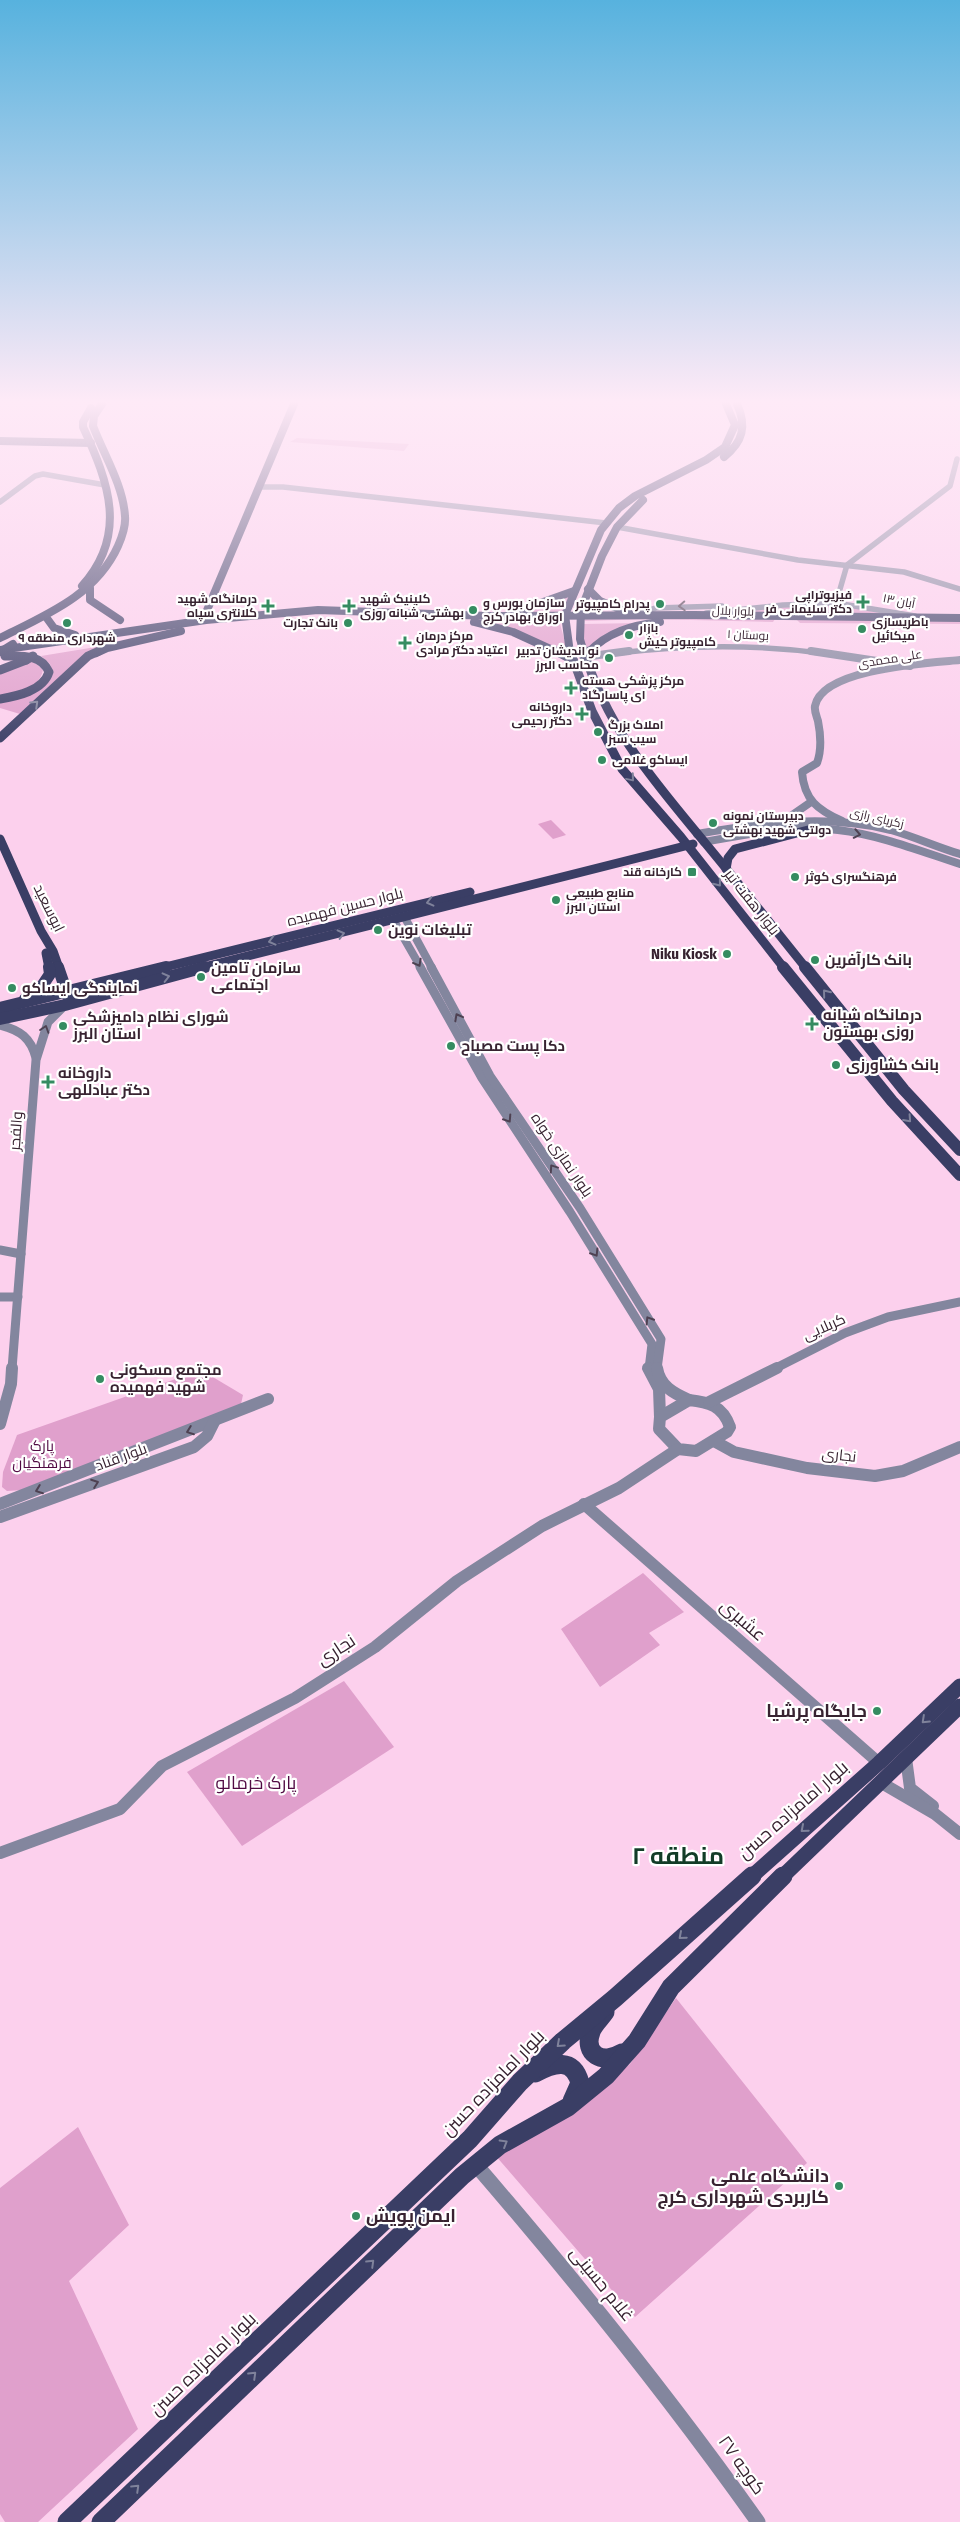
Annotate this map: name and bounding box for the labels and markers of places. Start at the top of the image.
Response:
place label: فیزیوتراپی دکتر سلیمانی فر [764,588,852,617]
place label: درمانگاه شهید کلانتری سپاه [177,592,257,622]
place label: کلینیک شهید بهشتی، شبانه روزی [360,592,464,621]
marker: فیزیوتراپی دکتر سلیمانی فر [856,595,870,609]
place label: سازمان بورس و اوراق بهادر کرج [483,596,565,626]
place label: پدرام کامپیوتر [574,597,651,613]
marker: پدرام کامپیوتر [654,598,666,610]
marker: درمانگاه شهید کلانتری سپاه [261,599,275,613]
marker: کلینیک شهید بهشتی، شبانه روزی [342,599,356,613]
marker: سازمان بورس و اوراق بهادر کرج [467,604,479,616]
place label: باطریسازی میکائیل [872,615,929,644]
place label: بانک تجارت [283,616,338,631]
marker: شهرداری منطقه ۹ [61,617,73,629]
marker: بانک تجارت [342,617,354,629]
place label: بازار کامپیوتر کیش [638,621,716,651]
marker: باطریسازی میکائیل [856,623,868,635]
place label: مرکز درمان اعتیاد دکتر مرادی [416,629,508,658]
marker: بازار کامپیوتر کیش [623,629,635,641]
place label: شهرداری منطقه ۹ [18,631,116,646]
marker: مرکز درمان اعتیاد دکتر مرادی [398,636,412,650]
place label: نو اندیشان تدبیر محاسب البرز [515,644,599,673]
marker: نو اندیشان تدبیر محاسب البرز [603,652,615,664]
place label: مرکز پزشکی هسته ای پاسارگاد [582,674,684,704]
marker: مرکز پزشکی هسته ای پاسارگاد [564,681,578,695]
place label: داروخانه دکتر رحیمی [512,700,572,729]
marker: داروخانه دکتر رحیمی [576,708,588,720]
place label: املاک بزرگ سیب سبز [607,718,664,747]
marker: املاک بزرگ سیب سبز [592,726,604,738]
place label: ایساکو غلامی [612,753,688,768]
marker: ایساکو غلامی [596,754,608,766]
place label: دبیرستان نمونه دولتی شهید بهشتی [723,809,831,838]
marker: دبیرستان نمونه دولتی شهید بهشتی [707,817,719,829]
place label: کارخانه قند [623,865,682,880]
marker: کارخانه قند [686,866,698,878]
place label: فرهنگسرای کوثر [804,870,897,885]
marker: فرهنگسرای کوثر [789,871,801,883]
place label: منابع طبیعی استان البرز [565,886,634,915]
marker: منابع طبیعی استان البرز [550,894,562,906]
place label: تبلیغات نوین [388,921,472,939]
marker: تبلیغات نوین [372,924,384,936]
place label: Niku Kiosk [651,945,717,963]
marker: Niku Kiosk [721,948,733,960]
place label: بانک کارآفرین [825,951,912,969]
marker: بانک کارآفرین [809,954,821,966]
place label: سازمان تامین اجتماعی [211,959,301,994]
marker: سازمان تامین اجتماعی [195,971,207,983]
place label: نمایندگی ایساکو [22,979,138,997]
marker: نمایندگی ایساکو [6,982,18,994]
place label: درمانگاه شبانه روزی بهستون [823,1006,922,1041]
place label: شورای نظام دامپزشکی استان البرز [72,1008,229,1043]
marker: درمانگاه شبانه روزی بهستون [805,1017,819,1031]
marker: شورای نظام دامپزشکی استان البرز [57,1020,69,1032]
place label: دکا پست مصباح [461,1037,565,1057]
marker: دکا پست مصباح [445,1040,457,1052]
place label: بانک کشاورزی [846,1056,939,1074]
marker: بانک کشاورزی [830,1059,842,1071]
place label: داروخانه دکتر عبادللهی [58,1064,150,1099]
marker: داروخانه دکتر عبادللهی [42,1076,54,1088]
place label: مجتمع مسکونی شهید فهمیده [110,1361,222,1396]
marker: مجتمع مسکونی شهید فهمیده [94,1373,106,1385]
place label: جایگاه پرشیا [766,1700,867,1723]
marker: جایگاه پرشیا [871,1705,883,1717]
place label: دانشگاه علمی کاربردی شهرداری کرج [658,2165,829,2209]
marker: دانشگاه علمی کاربردی شهرداری کرج [833,2180,845,2192]
place label: ایمن پویش [366,2205,456,2228]
marker: ایمن پویش [350,2210,362,2222]

